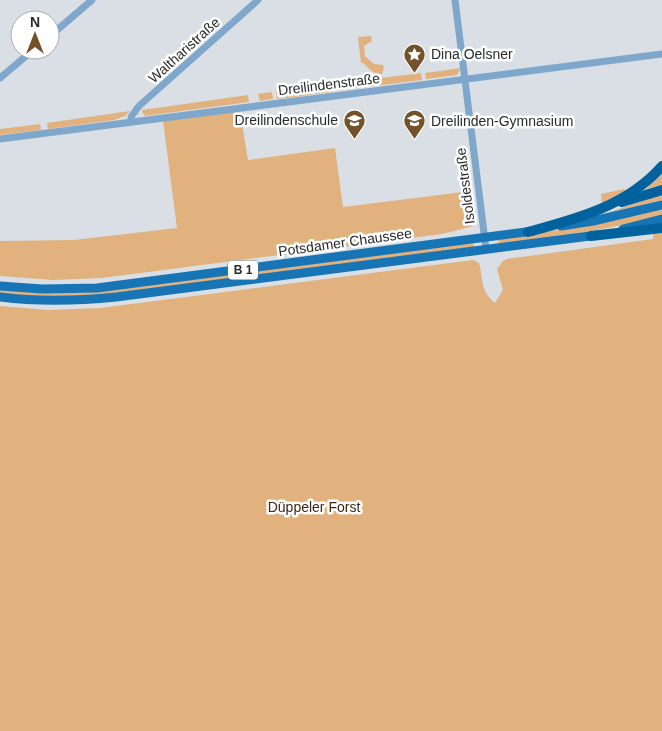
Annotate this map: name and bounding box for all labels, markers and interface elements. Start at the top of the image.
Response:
north arrow [10,10,60,60]
text: N [30,14,40,30]
street label: Waltharistraße [145,14,223,86]
place icon: Dina Oelsner [403,42,427,73]
place label: Dina Oelsner [431,46,513,62]
street label: Dreilindenstraße [277,70,381,98]
school or university icon: Dreilindenschule [342,108,366,139]
school or university icon: Dreilinden-Gymnasium [403,109,427,140]
place label: Dreilindenschule [234,112,338,128]
place label: Dreilinden-Gymnasium [431,113,573,129]
street label: Isoldestraße [452,147,478,225]
street label: Potsdamer Chaussee [277,225,413,259]
road number: B 1 [228,260,258,280]
park label: Düppeler Forst [268,499,360,515]

